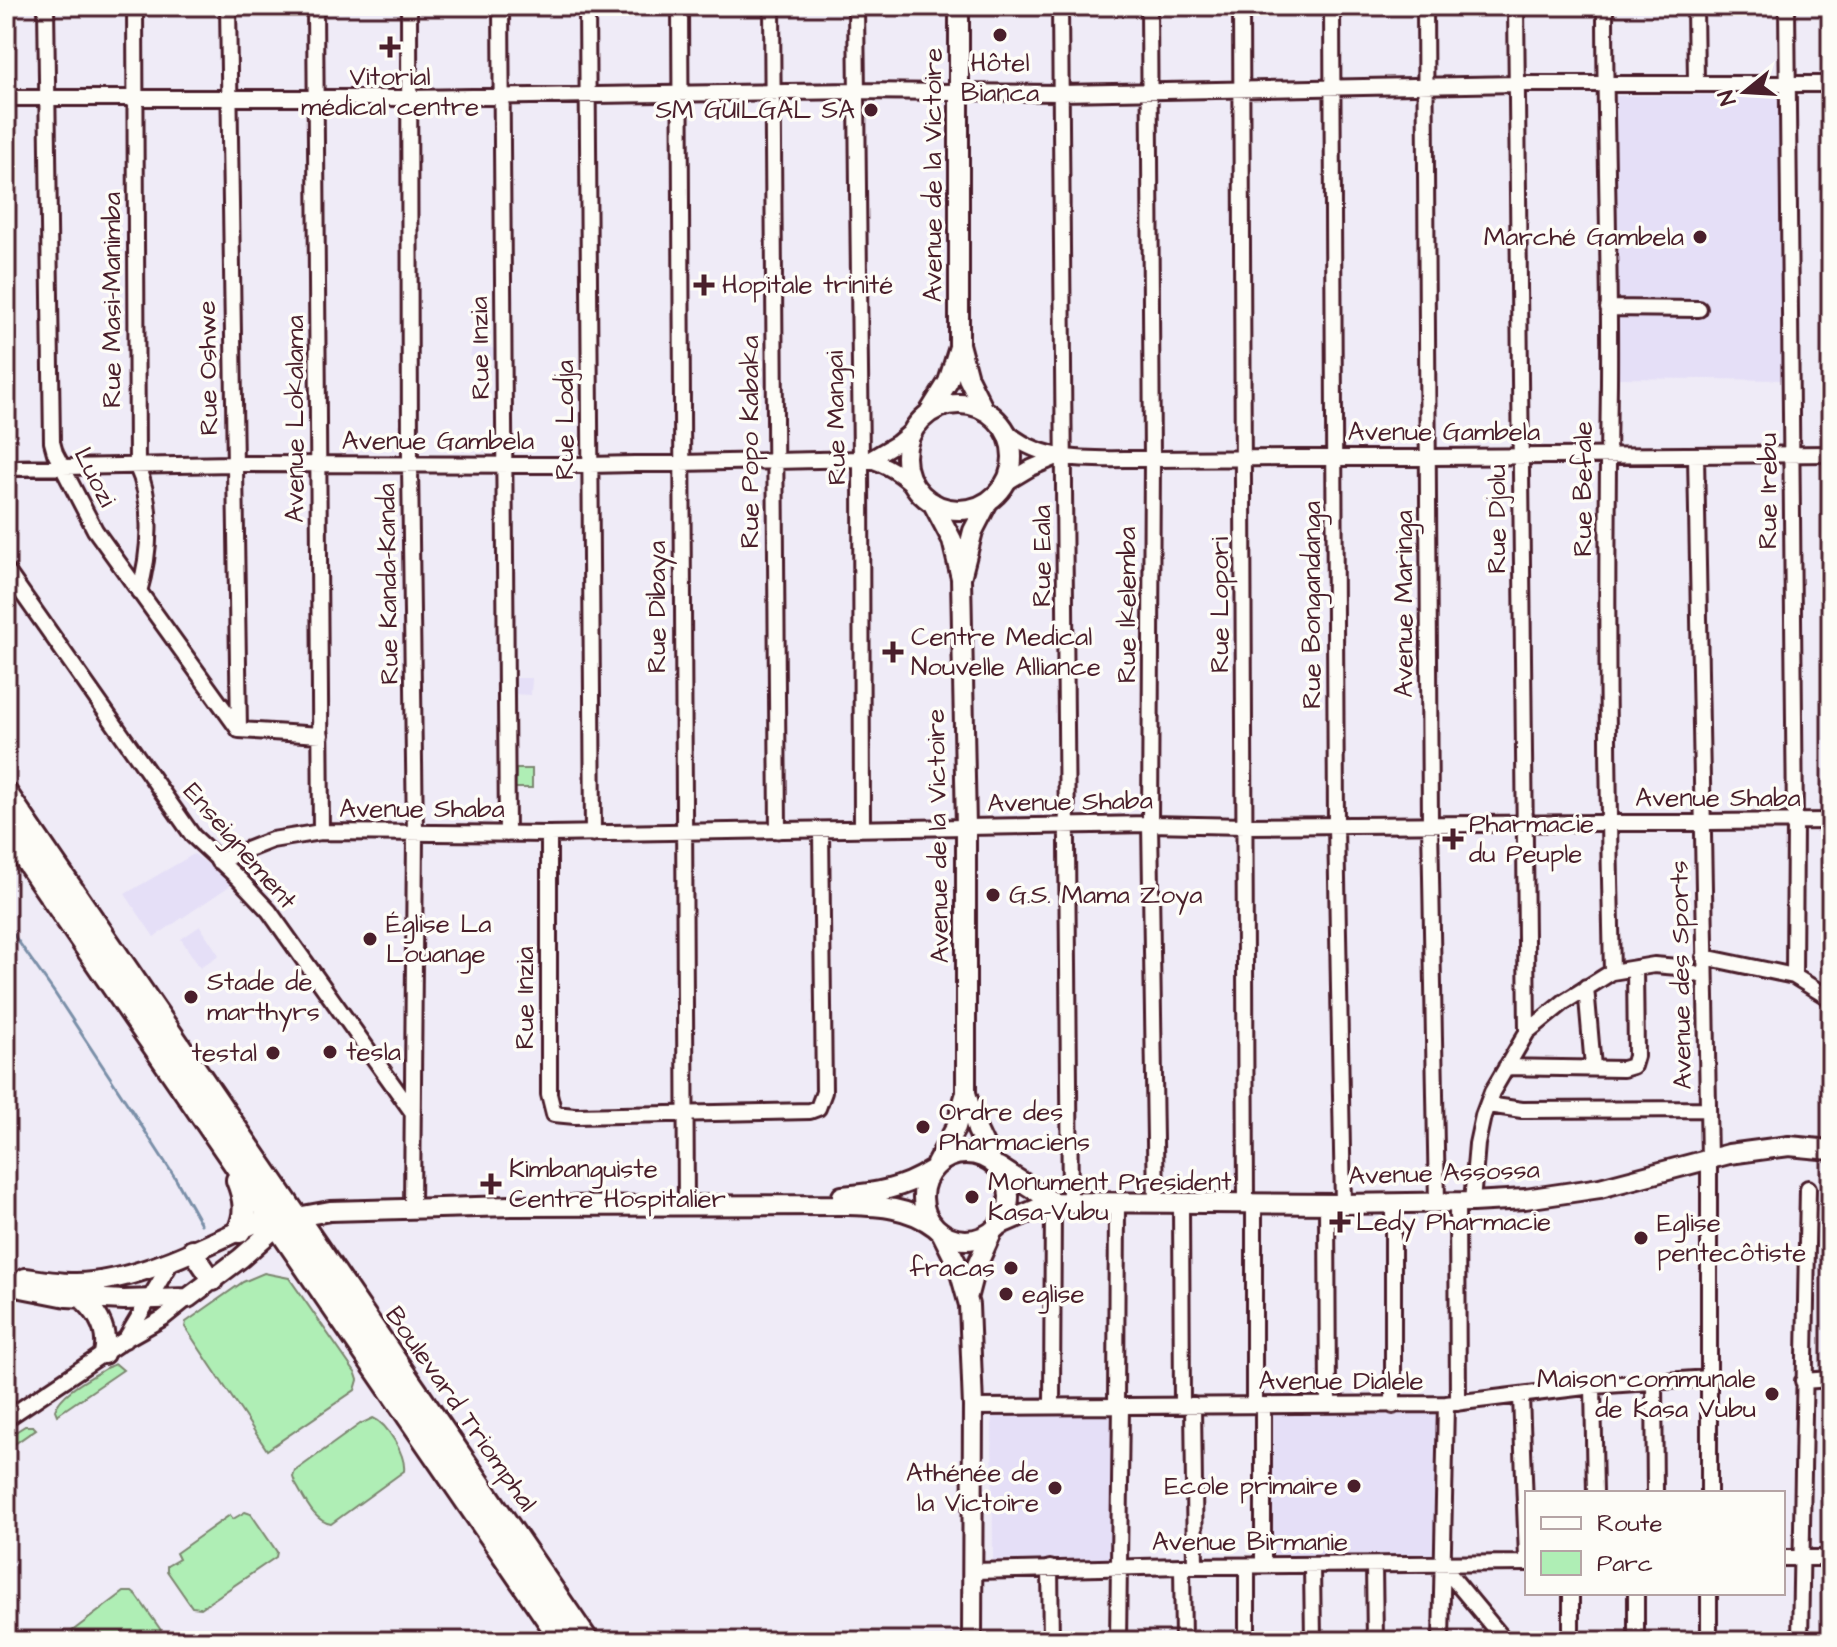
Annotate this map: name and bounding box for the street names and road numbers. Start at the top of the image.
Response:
street label: Avenue de la Victoire [915,48,951,302]
street label: Rue Masi-Manimba [94,192,130,408]
street label: Rue Inzia [461,296,499,400]
street label: Rue Oshwe [189,300,227,436]
street label: Avenue Lokalama [277,315,313,523]
street label: Rue Popo Kabaka [732,336,768,548]
street label: Rue Mangai [817,350,857,486]
street label: Rue Lodja [547,360,583,480]
street label: Avenue Gambela [1348,414,1540,450]
street label: Rue Befale [1565,421,1601,557]
street label: Avenue Gambela [342,423,534,459]
street label: Rue Irebu [1750,433,1786,549]
street label: Luozi [65,441,125,513]
street label: Rue Djolu [1479,464,1515,574]
street label: Rue Kanda-Kanda [368,483,408,685]
street label: Rue Bongandanga [1294,501,1332,709]
street label: Rue Eala [1024,505,1060,607]
street label: Avenue Maringa [1386,510,1424,698]
street label: Rue Ikelemba [1109,527,1145,683]
street label: Rue Lopori [1202,537,1238,673]
street label: Rue Dibaya [639,541,677,673]
street label: Avenue de la Victoire [918,708,958,964]
street label: Enseignement [173,775,306,919]
street label: Avenue Shaba [1635,780,1801,816]
street label: Avenue Shaba [987,783,1153,821]
street label: Avenue Shaba [339,791,505,827]
street label: Avenue des Sports [1661,860,1701,1090]
street label: Rue Inzia [507,946,543,1050]
street label: Avenue Assossa [1348,1152,1540,1194]
street label: Boulevard Triomphal [376,1299,546,1519]
street label: Avenue Dialele [1258,1363,1424,1399]
street label: Avenue Birmanie [1152,1524,1348,1560]

